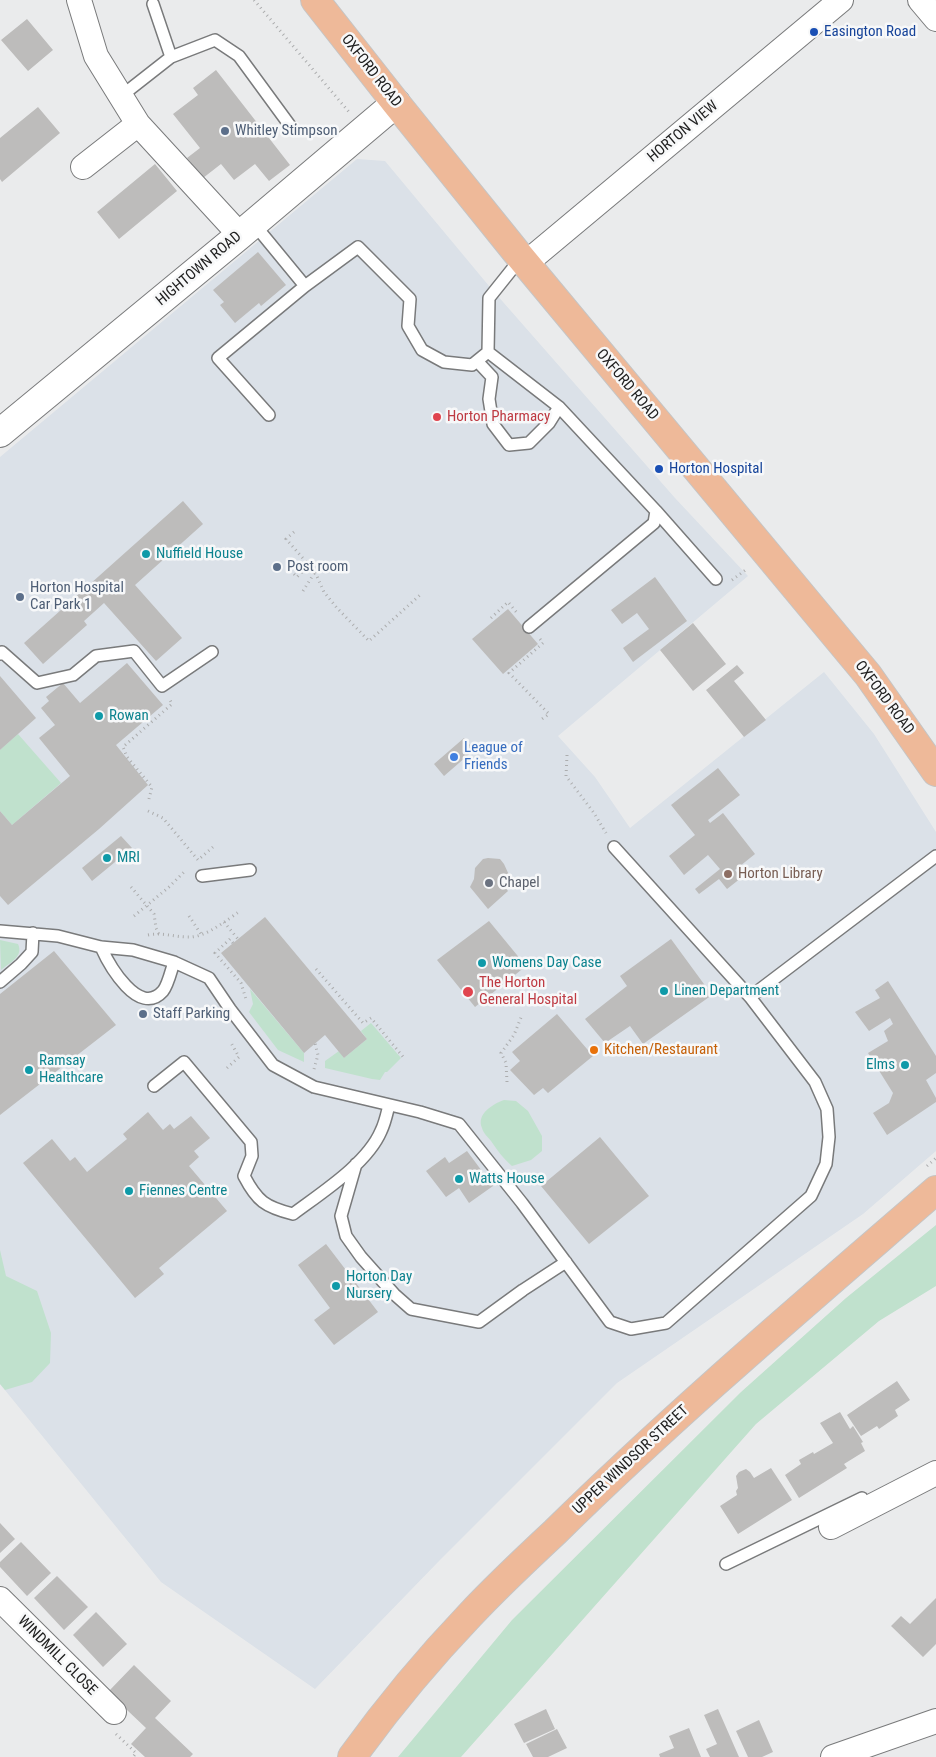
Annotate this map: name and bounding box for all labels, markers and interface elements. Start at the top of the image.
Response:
place label: Easington Road [824,23,916,41]
marker: Easington Road [808,26,820,38]
street label: OXFORD ROAD [337,31,405,111]
street label: HORTON VIEW [644,97,722,167]
place label: Whitley Stimpson [235,122,338,140]
marker: Whitley Stimpson [219,125,231,137]
street label: HIGHTOWN ROAD [153,228,245,310]
street label: OXFORD ROAD [592,346,662,424]
place label: Horton Pharmacy [447,408,550,426]
marker: Horton Pharmacy [431,411,443,423]
place label: Horton Hospital [669,460,763,478]
marker: Horton Hospital [653,463,665,475]
place label: Nuffield House [156,545,243,563]
marker: Nuffield House [140,548,152,560]
place label: Post room [287,558,348,576]
marker: Post room [271,561,283,573]
place label: Horton Hospital Car Park 1 [30,579,124,614]
marker: Horton Hospital Car Park 1 [14,591,26,603]
street label: OXFORD ROAD [851,658,917,738]
place label: Rowan [109,707,149,725]
marker: Rowan [93,710,105,722]
place label: League of Friends [464,739,523,774]
marker: League of Friends [448,751,460,763]
place label: MRI [117,849,140,867]
marker: MRI [101,852,113,864]
place label: Horton Library [738,865,823,883]
marker: Horton Library [722,868,734,880]
place label: Chapel [499,874,540,892]
marker: Chapel [483,877,495,889]
place label: Womens Day Case [492,954,601,972]
marker: Womens Day Case [476,957,488,969]
place label: The Horton General Hospital [479,974,577,1009]
place label: Linen Department [674,982,779,1000]
marker: The Horton General Hospital [461,985,475,999]
marker: Linen Department [658,985,670,997]
place label: Staff Parking [153,1005,230,1023]
marker: Staff Parking [137,1008,149,1020]
place label: Kitchen/Restaurant [604,1041,718,1059]
marker: Kitchen/Restaurant [588,1044,600,1056]
place label: Ramsay Healthcare [39,1052,103,1087]
place label: Elms [866,1056,895,1074]
marker: Elms [899,1059,911,1071]
marker: Ramsay Healthcare [23,1064,35,1076]
place label: Watts House [469,1170,544,1188]
marker: Watts House [453,1173,465,1185]
place label: Fiennes Centre [139,1182,227,1200]
marker: Fiennes Centre [123,1185,135,1197]
place label: Horton Day Nursery [346,1268,412,1303]
marker: Horton Day Nursery [330,1280,342,1292]
street label: UPPER WINDSOR STREET [569,1402,693,1518]
street label: WINDMILL CLOSE [13,1612,101,1700]

